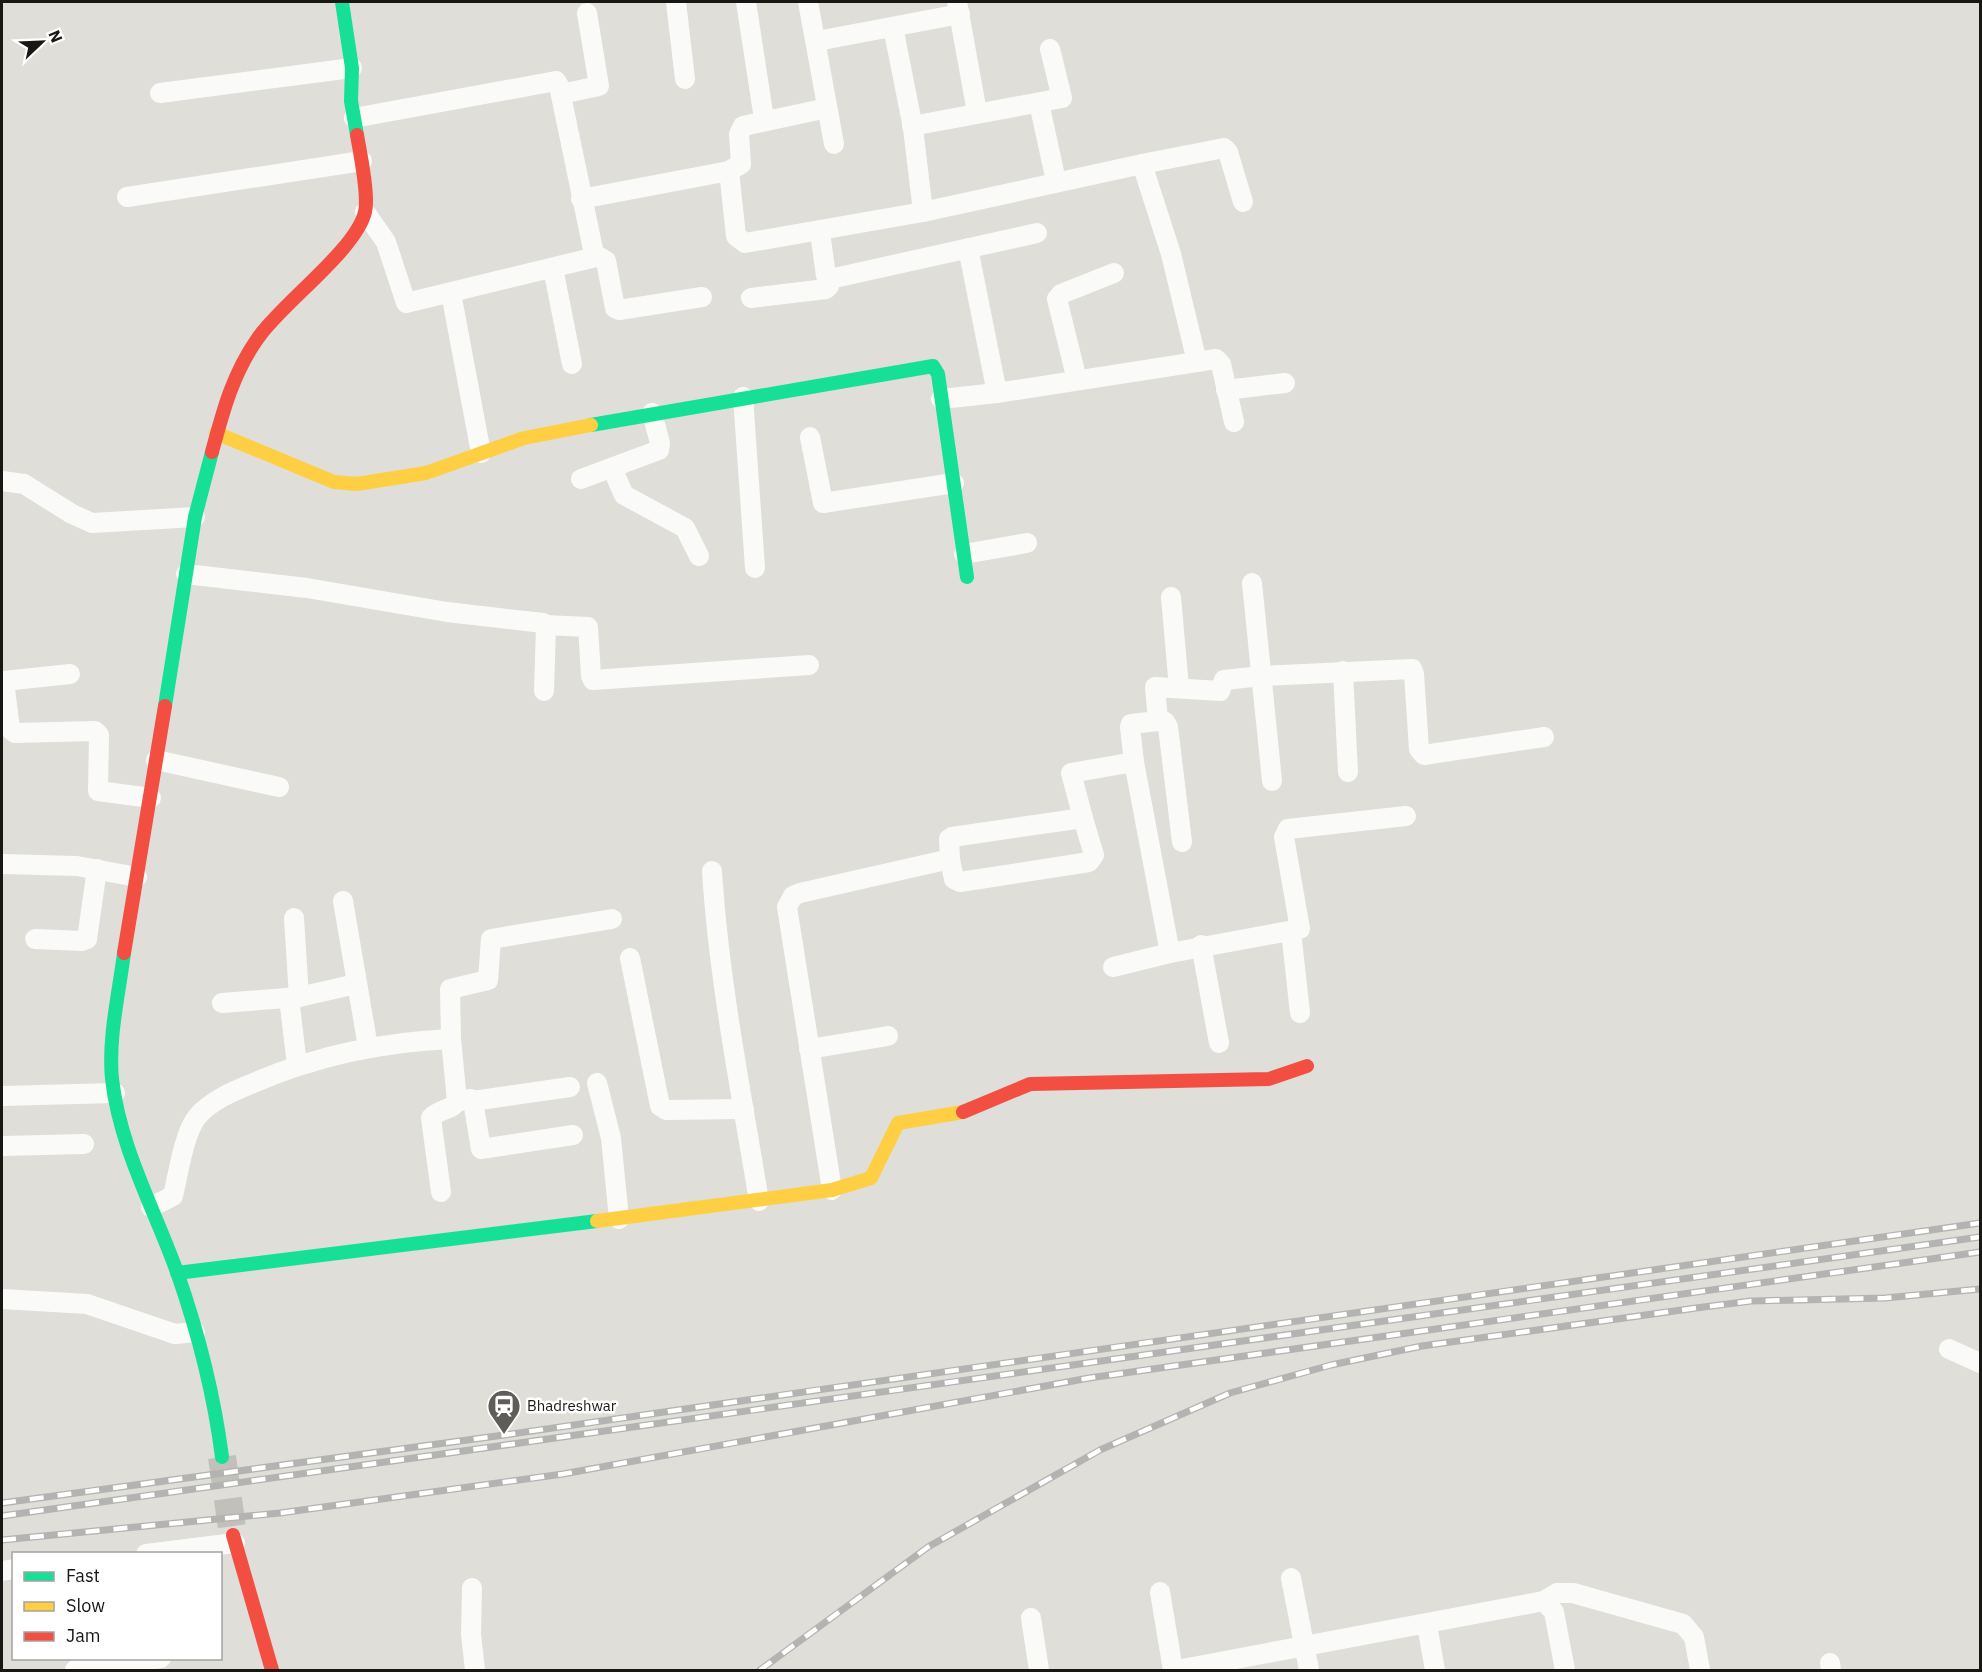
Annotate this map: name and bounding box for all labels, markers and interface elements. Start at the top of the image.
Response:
north arrow [12,12,72,72]
text: N [44,27,67,45]
station icon: Bhadreshwar [486,1388,522,1435]
place label: Bhadreshwar [527,1396,617,1415]
legend [12,1552,222,1660]
text: Fast [66,1564,100,1587]
text: Slow [66,1594,105,1617]
text: Jam [66,1624,101,1647]

